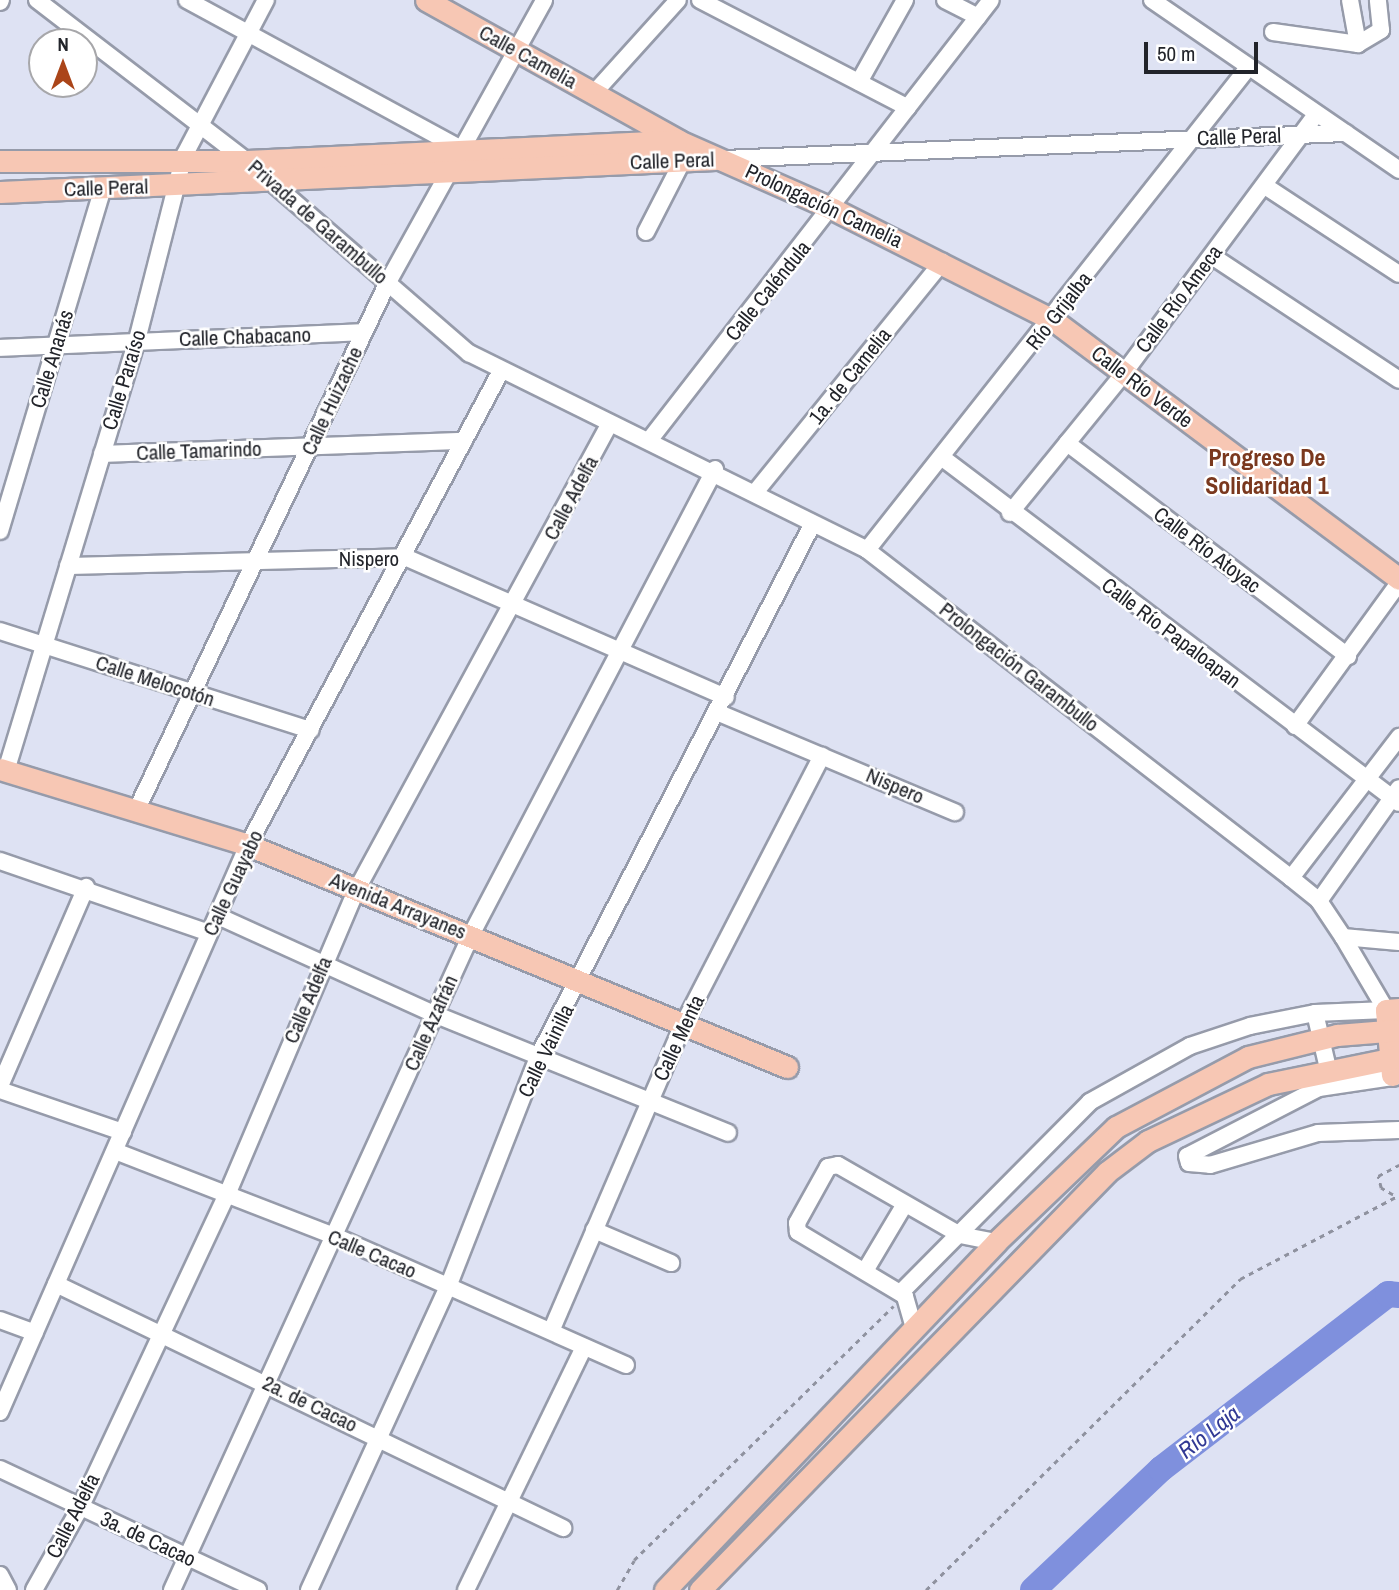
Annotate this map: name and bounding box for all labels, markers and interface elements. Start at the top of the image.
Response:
street label: Calle Camelia [475,20,581,94]
north arrow [28,28,98,98]
scale bar [1147,28,1261,72]
text: N [57,31,69,57]
text: 50 m [1157,39,1195,68]
street label: Calle Peral [1196,123,1282,151]
street label: Calle Peral [629,147,715,175]
street label: Privada de Garambullo [243,154,393,290]
street label: Prolongación Camelia [741,159,907,253]
street label: Calle Peral [63,174,149,202]
street label: Calle Caléndula [720,236,816,346]
street label: Calle Río Ameca [1130,240,1228,358]
street label: Río Grijalba [1021,267,1097,355]
street label: Calle Ananás [25,306,79,412]
street label: Calle Chabacano [179,322,311,352]
street label: 1a. de Camelia [803,323,897,429]
street label: Calle Paraíso [97,327,151,433]
street label: Calle Río Verde [1086,341,1198,433]
street label: Calle Huizache [296,343,368,459]
street label: Calle Tamarindo [136,436,262,466]
district label: Progreso De Solidaridad 1 [1205,444,1329,500]
street label: Calle Adelfa [538,451,604,545]
street label: Calle Río Atoyac [1148,501,1266,599]
street label: Nispero [339,546,399,572]
street label: Calle Río Papaloapan [1097,573,1245,693]
street label: Prolongación Garambullo [934,597,1104,737]
street label: Calle Melocotón [92,650,218,712]
street label: Nispero [862,763,928,809]
street label: Calle Guayabo [198,826,268,940]
street label: Avenida Arrayanes [326,867,470,945]
street label: Calle Adelfa [278,952,338,1048]
street label: Calle Azafrán [398,971,464,1075]
street label: Calle Menta [648,991,710,1085]
street label: Calle Vainilla [513,1000,579,1102]
street label: Calle Cacao [324,1224,420,1284]
street label: 2a. de Cacao [258,1370,362,1438]
water label: Rio Laja [1173,1400,1245,1464]
street label: Calle Adelfa [41,1469,105,1563]
street label: 3a. de Cacao [96,1506,200,1572]

